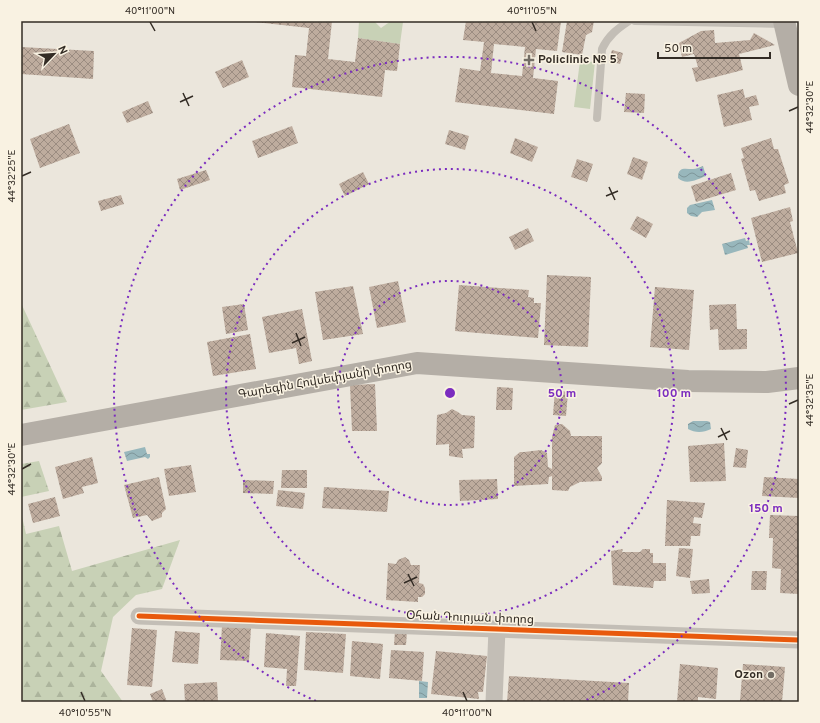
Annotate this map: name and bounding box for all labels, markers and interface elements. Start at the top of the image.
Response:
text: 40°11'00"N [125,5,175,18]
text: 40°11'05"N [507,5,557,18]
north arrow [34,34,74,74]
scale bar [658,34,770,60]
text: 50 m [664,41,692,57]
text: N [54,44,70,57]
place label: Policlinic № 5 [538,52,617,68]
marker: Policlinic № 5 [523,54,535,66]
text: 44°32'30"E [804,81,817,133]
text: 44°32'25"E [6,150,19,202]
street label: Գարեգին Հովսեփյանի փողոց [237,357,413,403]
text: 44°32'35"E [804,374,817,426]
centre of rings [443,386,457,400]
text: 50 m [548,386,576,402]
text: 100 m [657,386,691,402]
text: 44°32'30"E [6,443,19,495]
text: 150 m [749,501,783,517]
street label: Օհան Դուրյան փողոց [406,608,534,628]
place label: Ozon [734,667,763,683]
marker: Ozon [766,670,776,680]
text: 40°10'55"N [59,707,111,720]
text: 40°11'00"N [442,707,492,720]

